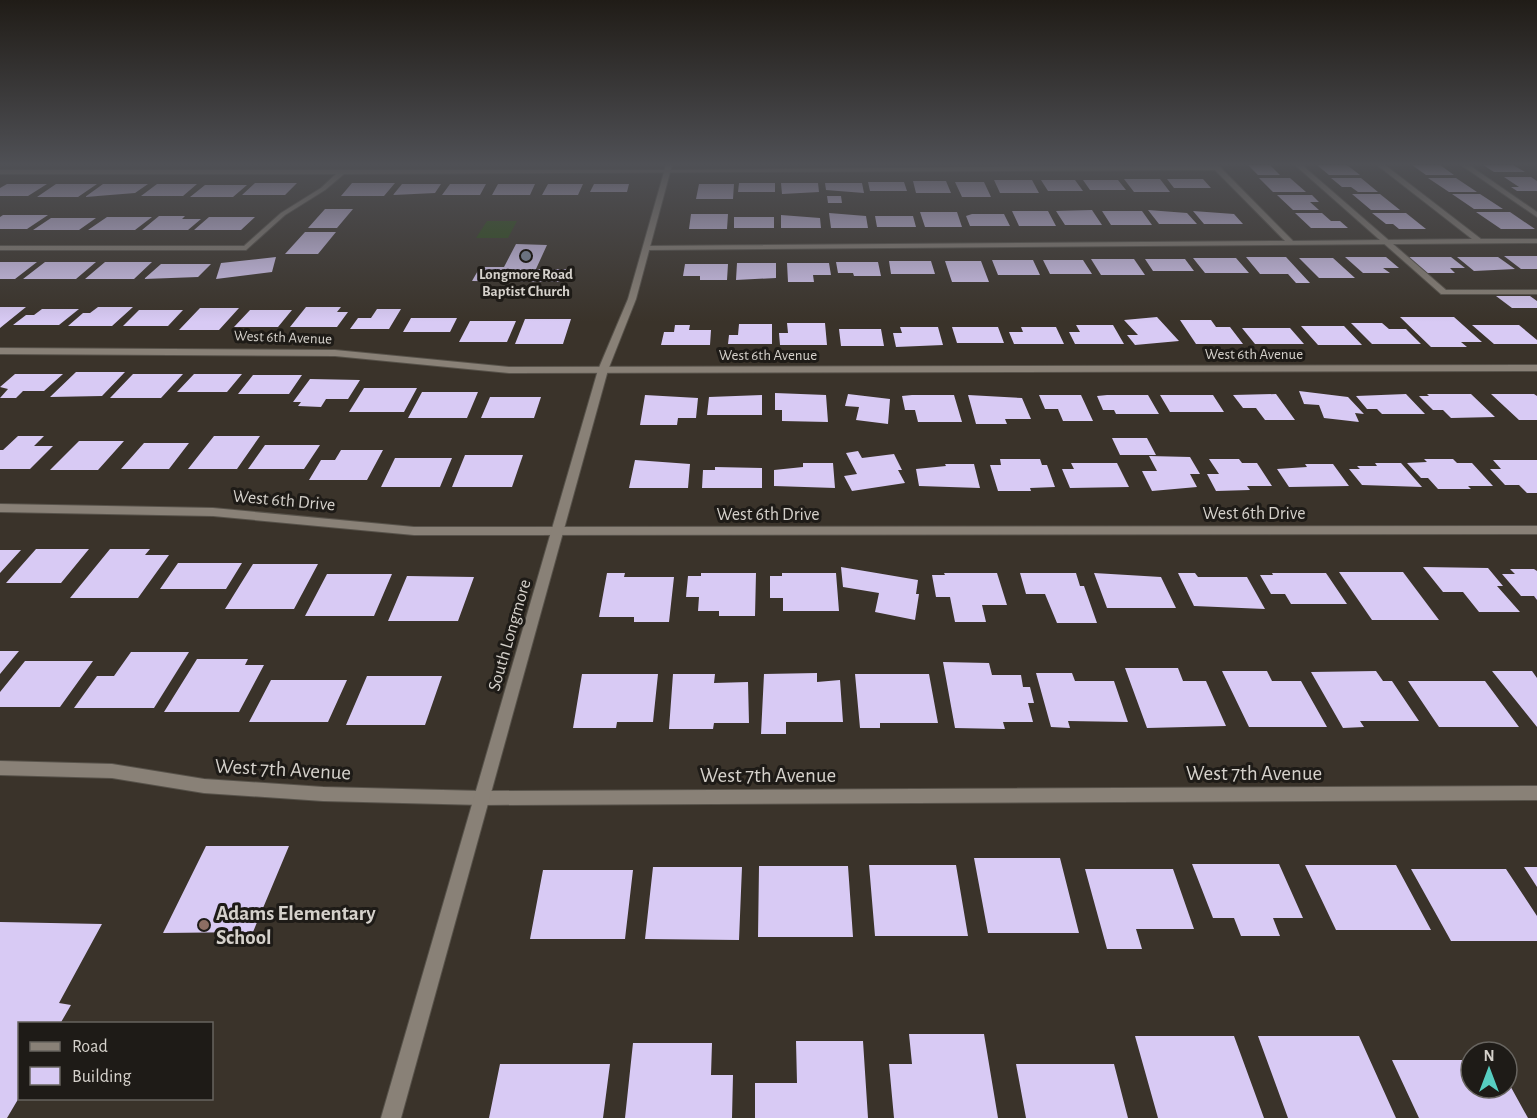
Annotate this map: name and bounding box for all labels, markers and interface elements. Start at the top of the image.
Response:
marker: Longmore Road Baptist Church [519,249,533,263]
place label: Longmore Road Baptist Church [479,267,573,299]
street label: West 6th Avenue [234,328,332,347]
street label: West 6th Avenue [1205,347,1303,362]
street label: West 6th Avenue [719,348,817,363]
street label: West 6th Drive [232,488,336,514]
street label: West 6th Drive [1203,505,1305,523]
street label: West 6th Drive [717,506,819,524]
street label: South Longmore [485,577,535,693]
street label: West 7th Avenue [214,755,352,784]
street label: West 7th Avenue [1186,763,1322,784]
street label: West 7th Avenue [700,765,836,786]
place label: Adams Elementary School [216,903,376,948]
marker: Adams Elementary School [197,918,211,932]
legend [18,1022,213,1100]
text: Road [72,1038,108,1056]
north arrow [1459,1040,1519,1100]
text: N [1483,1048,1495,1064]
text: Building [72,1068,132,1086]

